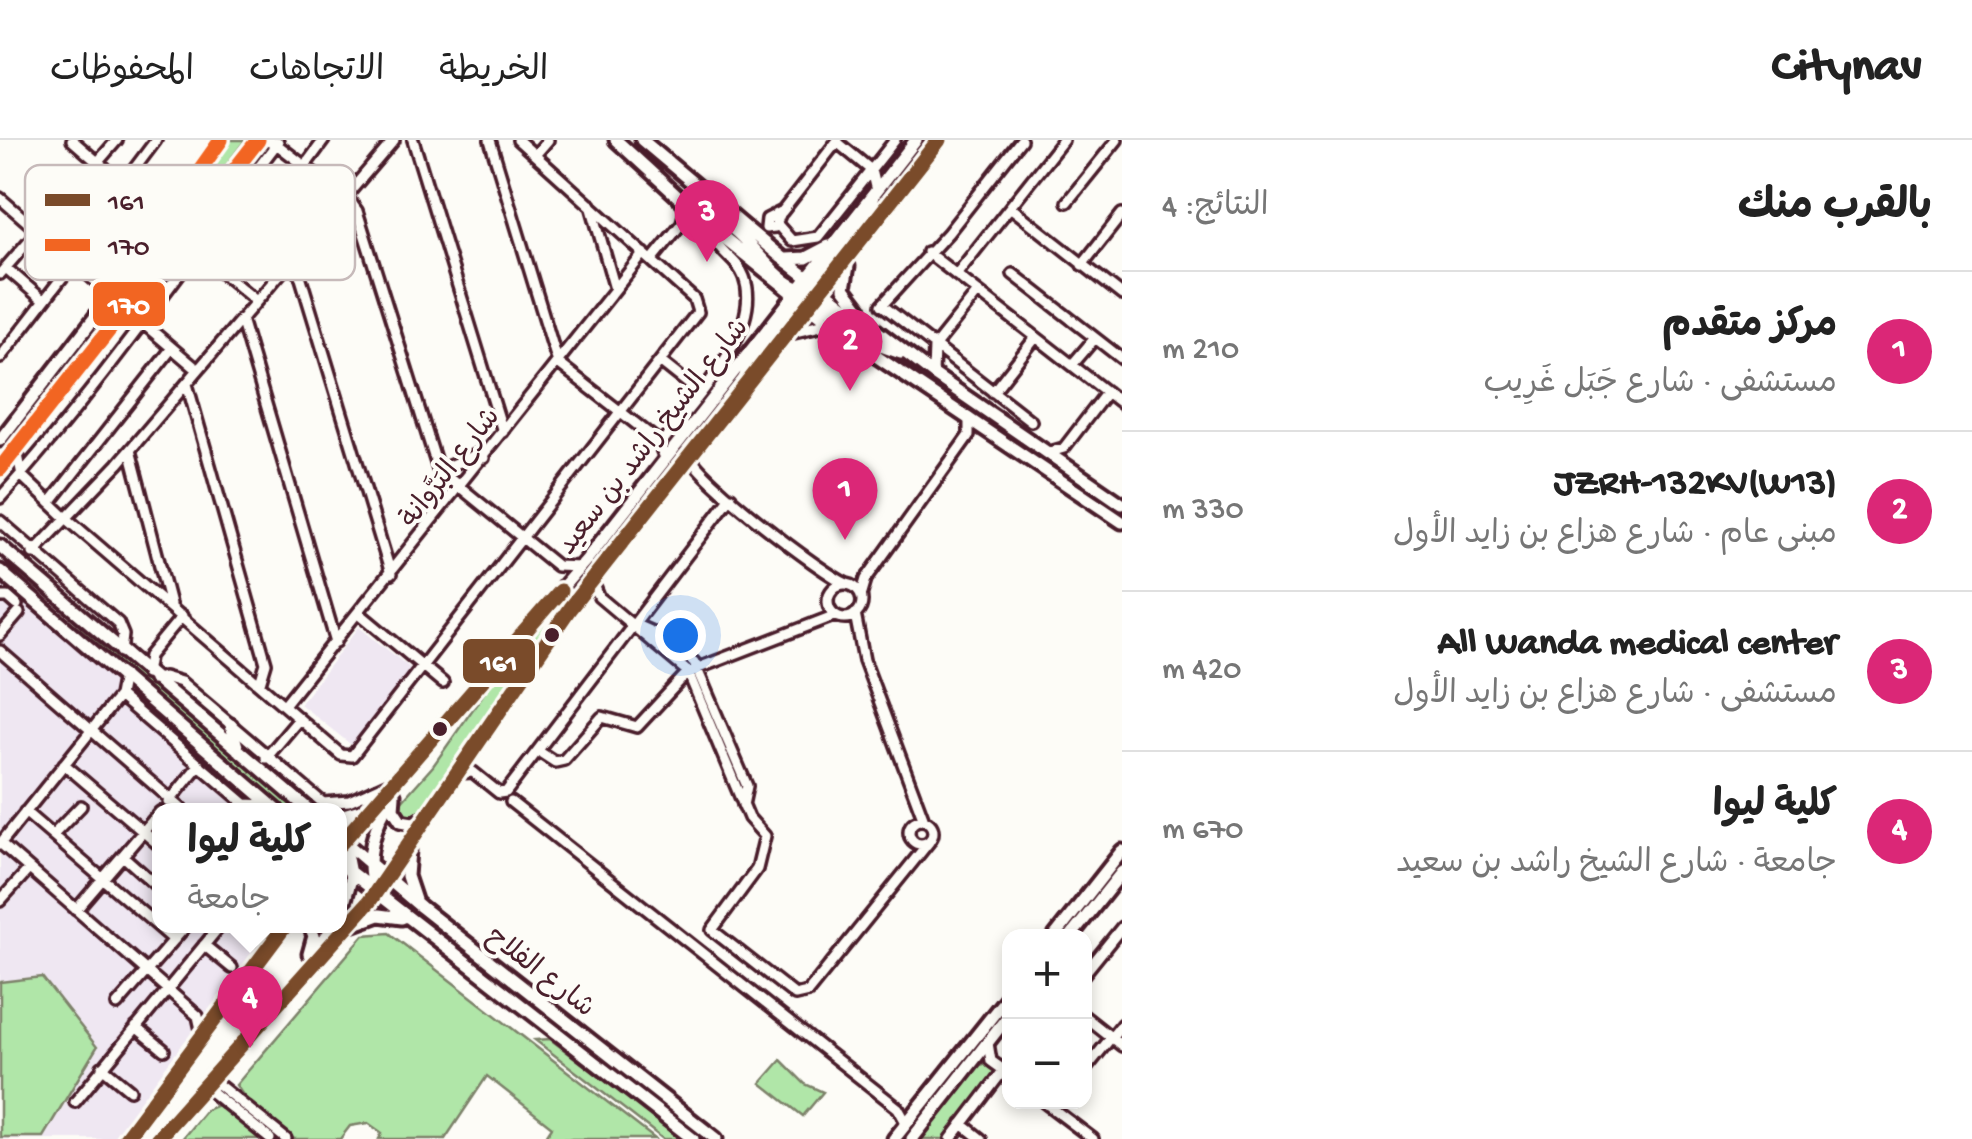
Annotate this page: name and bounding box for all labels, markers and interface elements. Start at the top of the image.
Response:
text: Citynav [1772,41,1922,98]
text: المحفوظات [50,52,194,93]
text: الاتجاهات [249,52,384,93]
text: الخريطة [439,52,548,93]
legend [25,165,355,280]
pin: 3 [674,179,740,262]
text: بالقرب منك [1738,185,1932,234]
text: 161 [107,188,145,221]
text: النتائج: 4 [1162,189,1269,227]
text: 170 [107,233,150,266]
line badge: 170 [91,280,167,328]
text: 170 [107,292,150,325]
text: مركز متقدم [1662,306,1837,350]
pin: 2 [818,308,882,391]
street label: شارع الشيخ راشد بن سعيد [552,313,757,563]
text: 210 m [1162,332,1239,370]
text: 1 [1893,332,1906,370]
text: مستشفى · شارع جَبَل غَرِيب [1483,366,1837,404]
street label: شارع البَرَّوانة [394,402,509,535]
pin: 1 [812,458,878,540]
text: JZRH-132KV(W13) [1554,463,1837,507]
text: 330 m [1162,492,1244,530]
text: 2 [1892,492,1907,530]
text: مبنى عام · شارع هزاع بن زايد الأول [1393,517,1837,555]
your location [655,610,706,661]
text: All Wanda medical center [1437,623,1837,667]
unlabelled marker [542,625,562,645]
line badge: 161 [461,637,537,685]
text: 161 [480,649,517,682]
text: 420 m [1162,652,1241,690]
text: 3 [1891,652,1908,690]
text: مستشفى · شارع هزاع بن زايد الأول [1393,677,1837,715]
unlabelled marker [430,719,450,739]
text: كلية ليوا [1713,786,1837,830]
popup [152,803,347,933]
text: 670 m [1162,812,1243,850]
text: 4 [1892,812,1907,850]
text: كلية ليوا [187,823,312,867]
text: جامعة · شارع الشيخ راشد بن سعيد [1396,846,1837,884]
text: جامعة [187,883,271,921]
street label: شارع الفلاح [478,921,600,1026]
map controls [1002,929,1092,1109]
button: + [1002,929,1092,1019]
pin: 4 [218,966,282,1048]
button: − [1002,1019,1092,1109]

